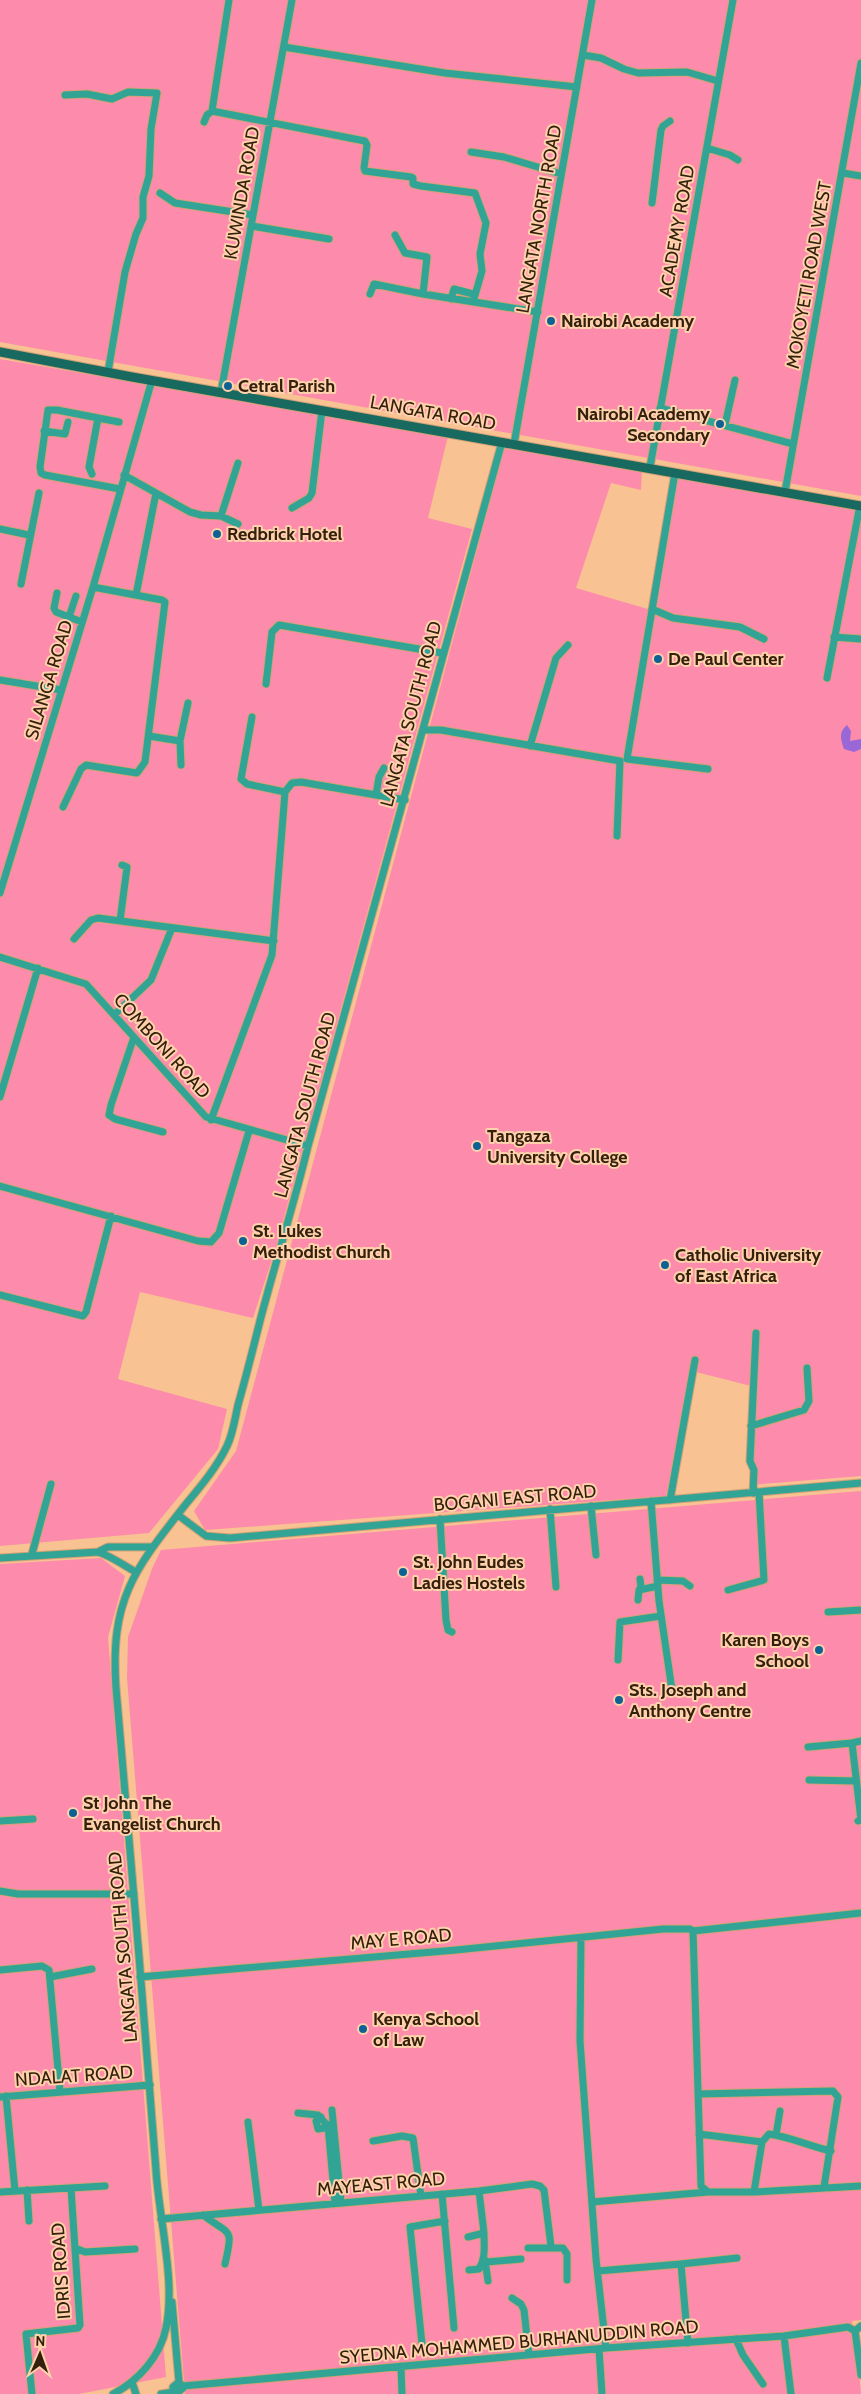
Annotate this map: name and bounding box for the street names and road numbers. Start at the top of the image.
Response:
street label: LANGATA NORTH ROAD [512,123,566,315]
street label: KUWINDA ROAD [220,125,264,261]
street label: ACADEMY ROAD [655,163,699,299]
street label: MOKOYETI ROAD WEST [782,179,836,370]
street label: LANGATA ROAD [368,391,498,435]
street label: SILANGA ROAD [20,618,78,742]
street label: LANGATA SOUTH ROAD [376,619,446,809]
street label: COMBONI ROAD [109,989,215,1103]
street label: LANGATA SOUTH ROAD [270,1010,340,1200]
street label: BOGANI EAST ROAD [433,1480,597,1516]
street label: LANGATA SOUTH ROAD [104,1851,142,2043]
street label: MAY E ROAD [349,1924,453,1954]
street label: NDALAT ROAD [14,2061,134,2091]
street label: MAYEAST ROAD [316,2167,446,2201]
street label: IDRIS ROAD [47,2222,75,2320]
street label: SYEDNA MOHAMMED BURHANUDDIN ROAD [339,2315,699,2369]

